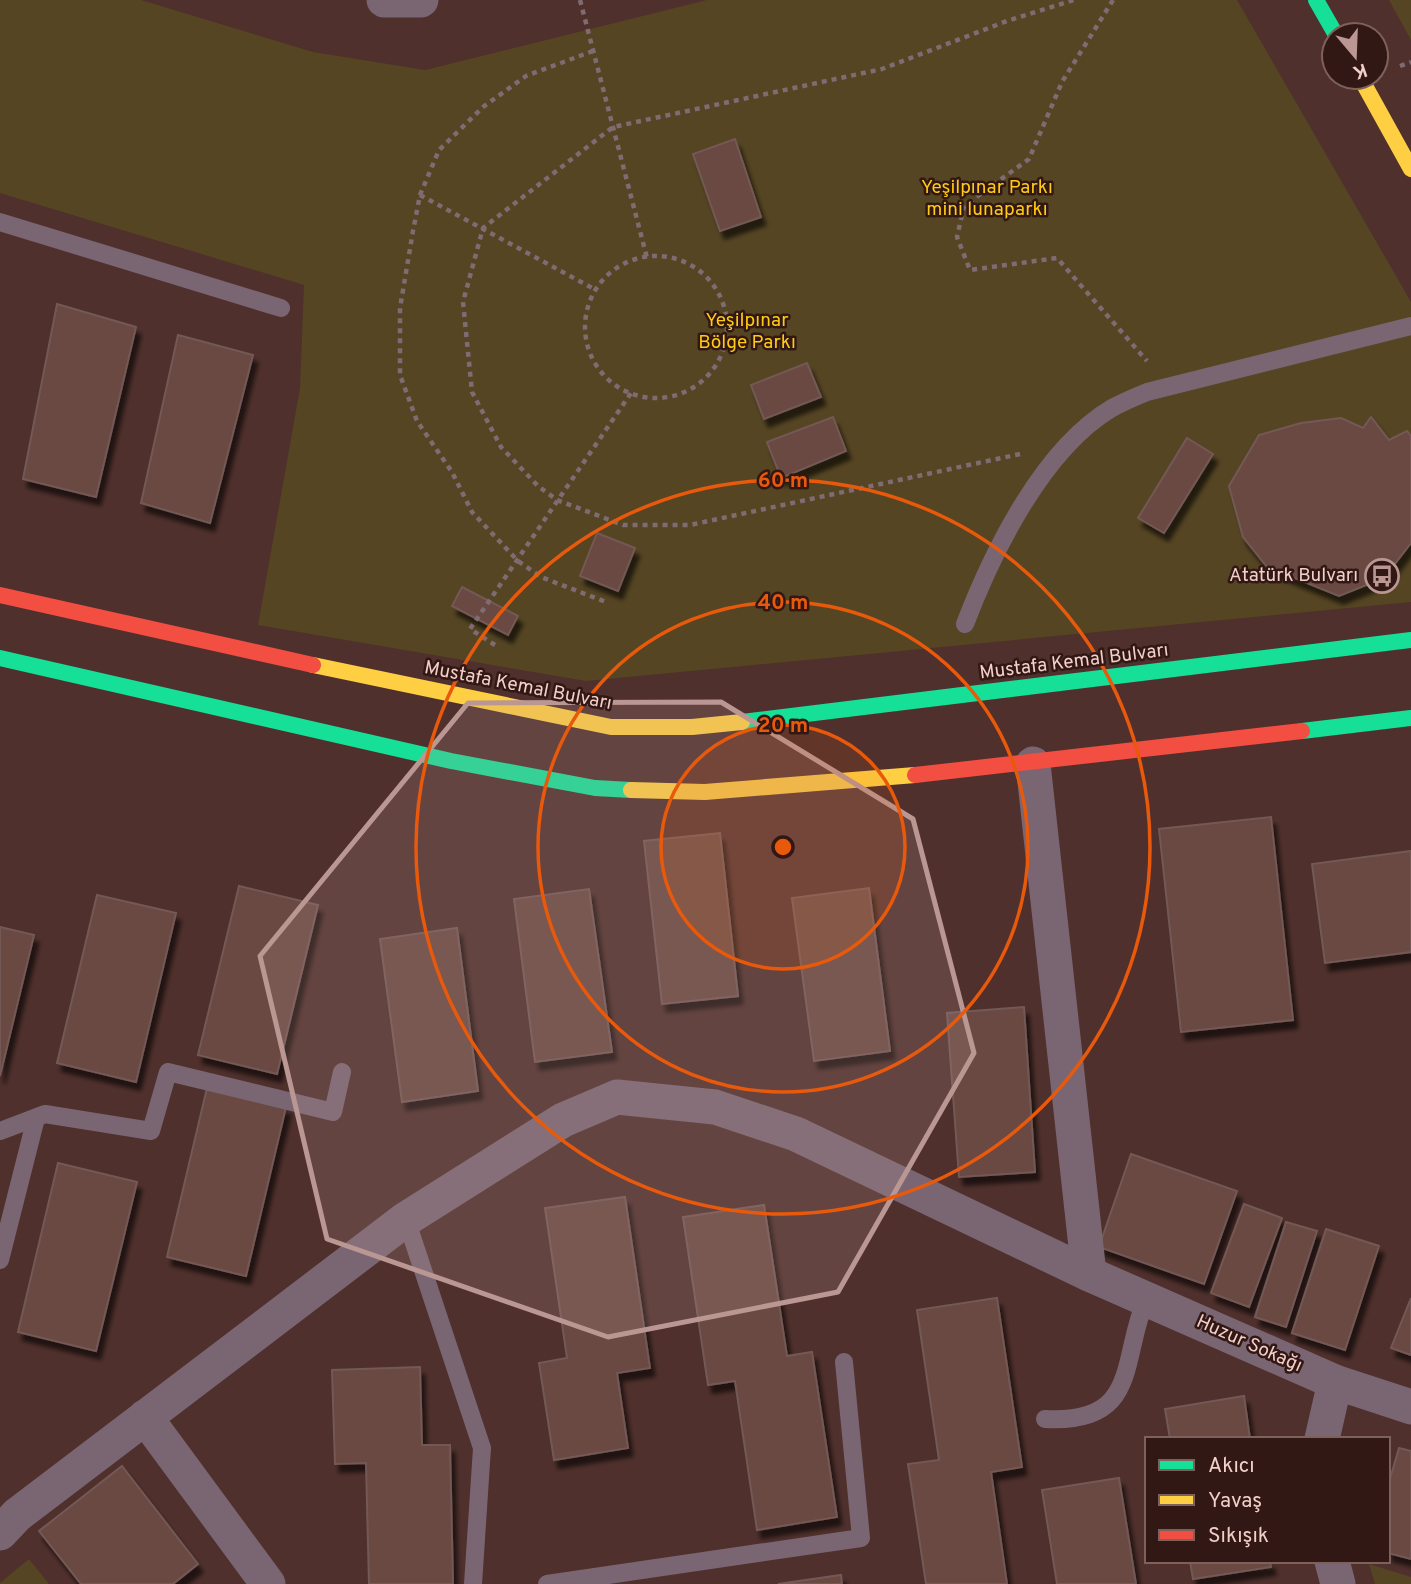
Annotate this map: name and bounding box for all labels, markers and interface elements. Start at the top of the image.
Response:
north arrow [1320,21,1390,91]
text: K [1350,57,1370,84]
park label: Yeşilpınar Parkı mini lunaparkı [921,176,1053,222]
park label: Yeşilpınar Bölge Parkı [698,309,796,355]
text: 60 m [758,468,808,495]
bus stop icon: Atatürk Bulvarı [1363,557,1401,595]
place label: Atatürk Bulvarı [1229,564,1358,588]
text: 40 m [758,590,808,617]
street label: Mustafa Kemal Bulvarı [978,638,1170,686]
street label: Mustafa Kemal Bulvarı [422,656,614,716]
text: 20 m [758,713,808,740]
centre of rings [771,835,795,859]
street label: Huzur Sokağı [1192,1310,1306,1378]
legend [1145,1437,1390,1563]
text: Akıcı [1208,1453,1255,1480]
text: Yavaş [1208,1488,1262,1515]
text: Sıkışık [1208,1523,1269,1550]

